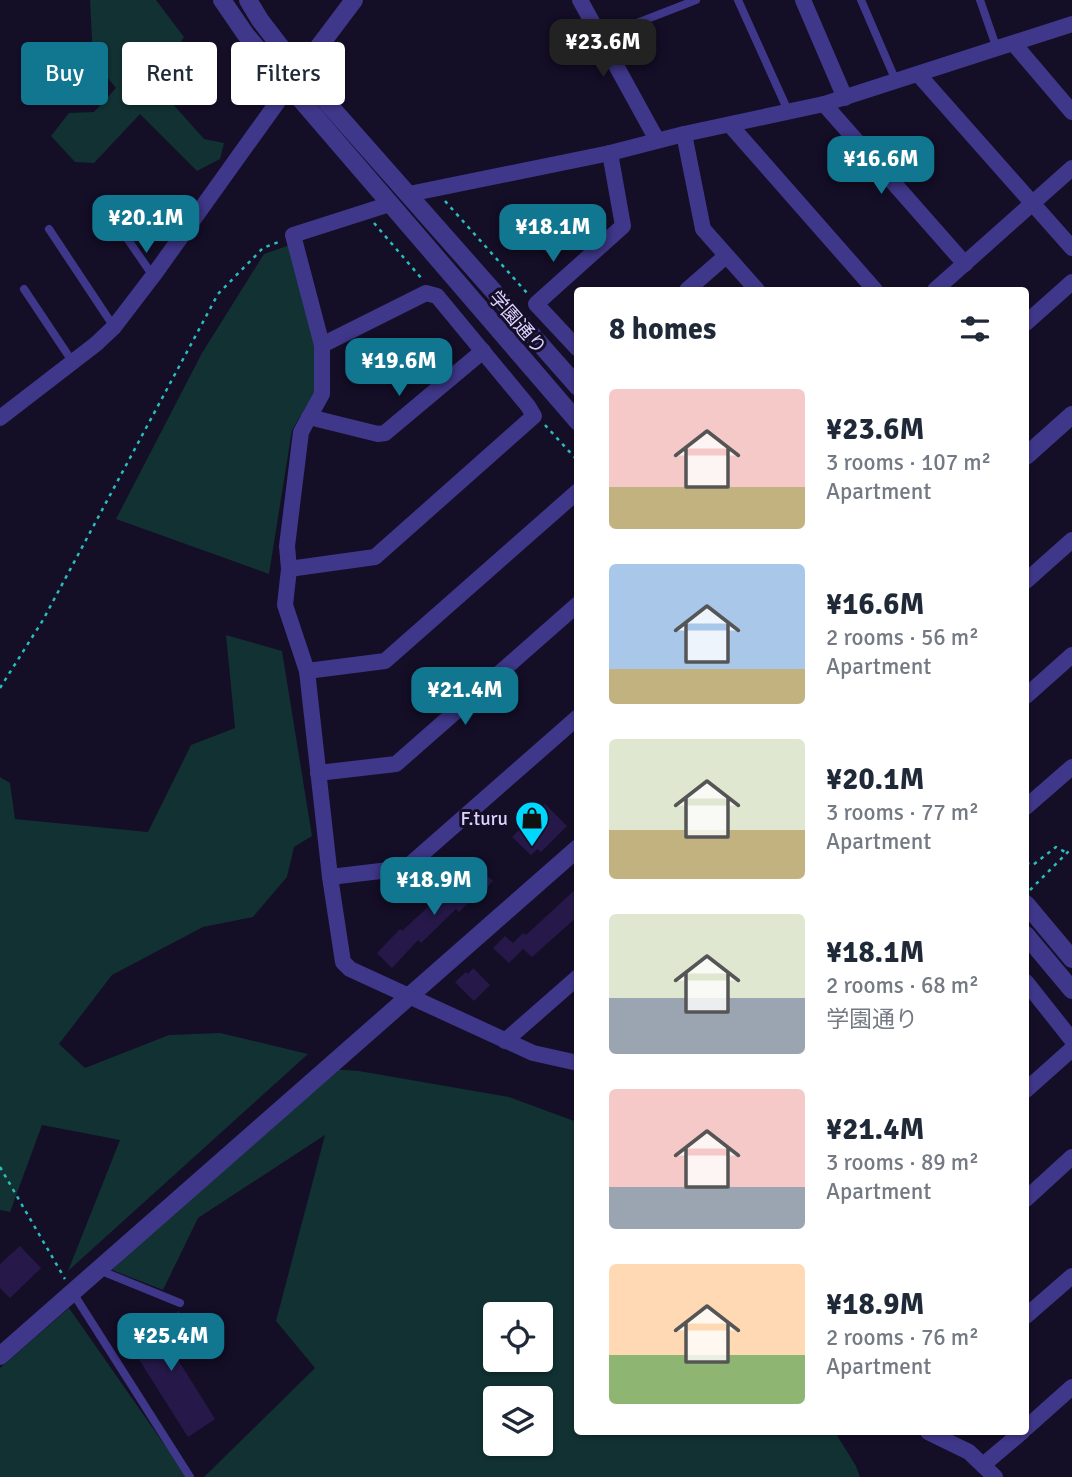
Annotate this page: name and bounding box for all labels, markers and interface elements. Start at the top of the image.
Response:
pin: ¥23.6M [546,20,660,79]
text: ¥23.6M [565,27,641,56]
chip: Buy [21,42,108,105]
chip: Rent [122,42,217,105]
chip: Filters [231,42,345,105]
pin: ¥16.6M [824,136,938,196]
text: ¥16.6M [843,144,919,173]
pin: ¥20.1M [89,196,203,255]
text: ¥20.1M [108,203,184,232]
pin: ¥18.1M [496,204,610,264]
text: ¥18.1M [515,212,591,241]
street label: 学園通り [483,286,551,359]
icon: filters [956,310,994,348]
text: 8 homes [609,311,716,348]
pin: ¥19.6M [342,338,456,398]
text: ¥19.6M [361,346,437,375]
text: ¥23.6M [826,411,924,448]
icon: home [665,417,749,501]
text: 3 rooms · 107 m² [826,448,991,477]
text: Apartment [826,477,931,506]
text: ¥16.6M [826,586,924,623]
icon: home [665,592,749,676]
text: 2 rooms · 56 m² [826,623,979,652]
text: Apartment [826,652,931,681]
pin: ¥21.4M [408,668,522,727]
text: ¥21.4M [427,675,503,704]
text: ¥20.1M [826,761,924,798]
icon: home [665,767,749,851]
text: 3 rooms · 77 m² [826,798,979,827]
shop icon: F.turu [513,799,551,848]
place label: F.turu [460,807,508,831]
text: Apartment [826,827,931,856]
pin: ¥18.9M [377,858,491,917]
text: ¥18.9M [396,865,472,894]
text: ¥18.1M [826,934,924,971]
icon: home [665,942,749,1026]
text: 2 rooms · 68 m² [826,971,979,1000]
text: 学園通り [826,1005,918,1034]
text: ¥21.4M [826,1111,924,1148]
icon: home [665,1117,749,1201]
text: 3 rooms · 89 m² [826,1148,979,1177]
text: Apartment [826,1177,931,1206]
text: ¥18.9M [826,1286,924,1323]
icon: home [665,1292,749,1376]
map controls [483,1302,553,1456]
button: locate [483,1302,553,1372]
pin: ¥25.4M [114,1314,228,1373]
text: ¥25.4M [133,1321,209,1350]
text: 2 rooms · 76 m² [826,1323,979,1352]
text: Apartment [826,1352,931,1381]
button: layers [483,1386,553,1456]

